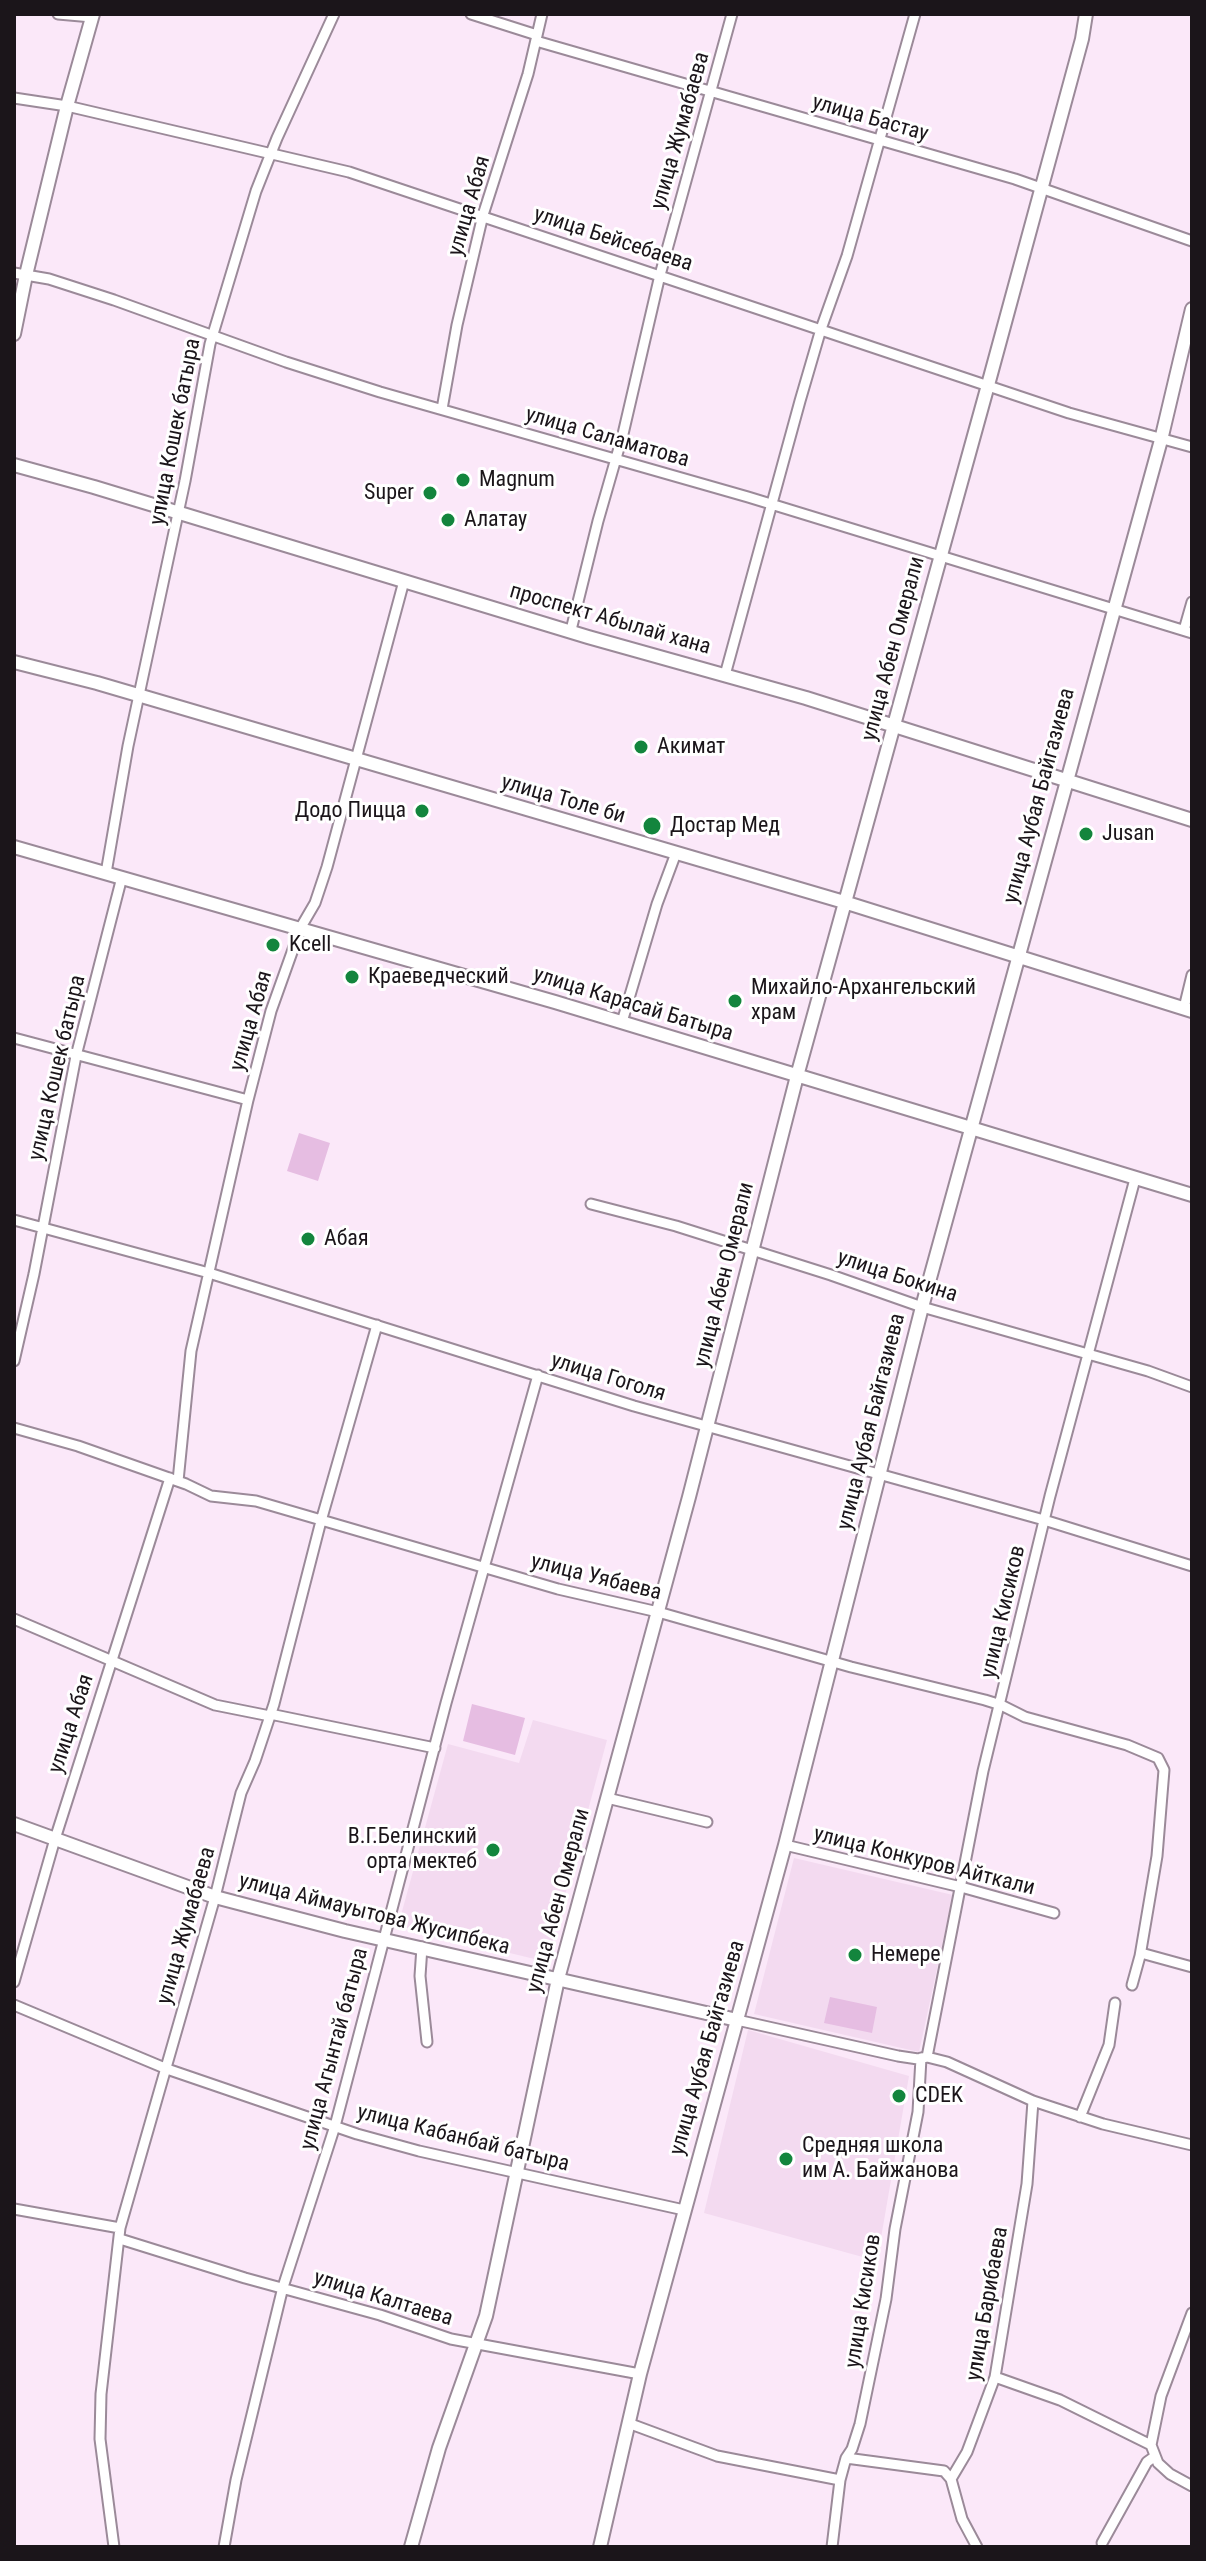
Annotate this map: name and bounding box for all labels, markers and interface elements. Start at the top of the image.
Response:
street label: улица Жумабаева [646,49,716,213]
street label: улица Бастау [809,90,931,148]
street label: улица Абая [443,153,497,259]
street label: улица Бейсебаева [530,202,696,278]
street label: улица Кошек батыра [145,336,207,528]
street label: улица Саламатова [522,402,692,474]
place label: Magnum [479,467,555,493]
marker: Magnum [454,471,472,489]
place label: Super [364,480,414,506]
marker: Super [421,484,439,502]
place label: Алатау [464,507,527,533]
marker: Алатау [439,511,457,529]
street label: улица Абен Омерали [857,554,931,744]
street label: проспект Абылай хана [506,579,714,661]
street label: улица Аубая Байгазиева [999,685,1081,907]
place label: Акимат [657,734,725,760]
marker: Акимат [632,738,650,756]
street label: улица Толе би [498,770,628,830]
place label: Додо Пицца [295,798,406,824]
marker: Додо Пицца [413,802,431,820]
place label: Достар Мед [670,813,780,839]
marker: Достар Мед [641,815,663,837]
place label: Jusan [1102,821,1154,847]
marker: Jusan [1077,825,1095,843]
place label: Kcell [289,932,331,958]
marker: Kcell [264,936,282,954]
street label: улица Карасай Батыра [530,962,736,1048]
place label: Краеведческий [368,964,509,990]
street label: улица Абая [225,968,279,1074]
marker: Краеведческий [343,968,361,986]
street label: улица Кошек батыра [24,973,92,1163]
place label: Михайло-Архангельский храм [751,975,976,1026]
marker: Михайло-Архангельский храм [726,992,744,1010]
street label: улица Абен Омерали [689,1180,761,1370]
place label: Абая [324,1226,369,1252]
marker: Абая [299,1230,317,1248]
street label: улица Бокина [834,1245,960,1309]
street label: улица Аубая Байгазиева [832,1311,912,1533]
street label: улица Гоголя [547,1348,669,1408]
street label: улица Кисиков [976,1543,1032,1681]
street label: улица Уябаева [528,1549,664,1607]
street label: улица Абая [44,1671,100,1777]
street label: улица Абен Омерали [522,1806,596,1996]
street label: улица Конкуров Айткали [811,1822,1037,1902]
place label: В.Г.Белинский орта мектеб [348,1824,477,1876]
marker: В.Г.Белинский орта мектеб [484,1841,502,1859]
street label: улица Жумабаева [152,1844,222,2008]
street label: улица Аймауытова Жусипбека [236,1869,512,1961]
street label: улица Аубая Байгазиева [665,1938,751,2158]
place label: Немере [871,1942,941,1968]
street label: улица Агынтай батыра [295,1945,375,2153]
marker: Немере [846,1946,864,1964]
place label: CDEK [915,2083,963,2109]
marker: CDEK [890,2087,908,2105]
street label: улица Кабанбай батыра [354,2100,572,2178]
place label: Средняя школа им А. Байжанова [802,2133,959,2184]
marker: Средняя школа им А. Байжанова [777,2150,795,2168]
street label: улица Барибаева [961,2225,1015,2383]
street label: улица Кисиков [840,2232,888,2370]
street label: улица Калтаева [310,2265,456,2333]

